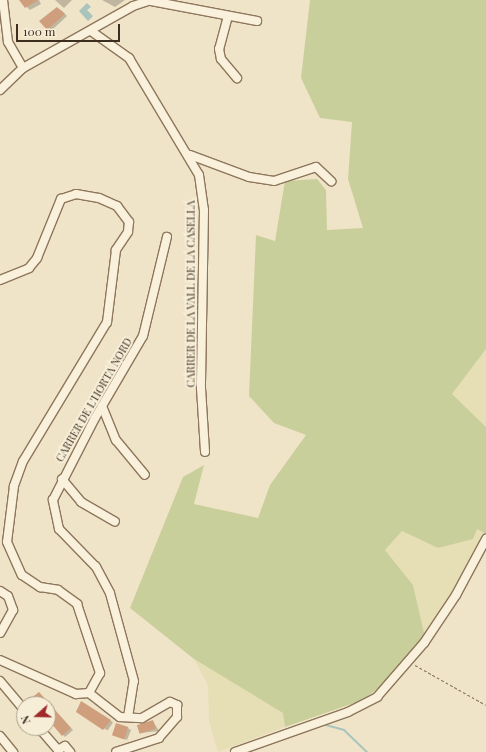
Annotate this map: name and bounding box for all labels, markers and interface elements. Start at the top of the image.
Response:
scale bar [18,16,122,42]
text: 100 m [23,23,55,39]
street label: CARRER DE LA VALL DE LA CASELLA [184,200,198,388]
street label: CARRER DE L'HORTA NORD [53,336,135,464]
north arrow [16,696,56,736]
text: N [17,714,34,726]

